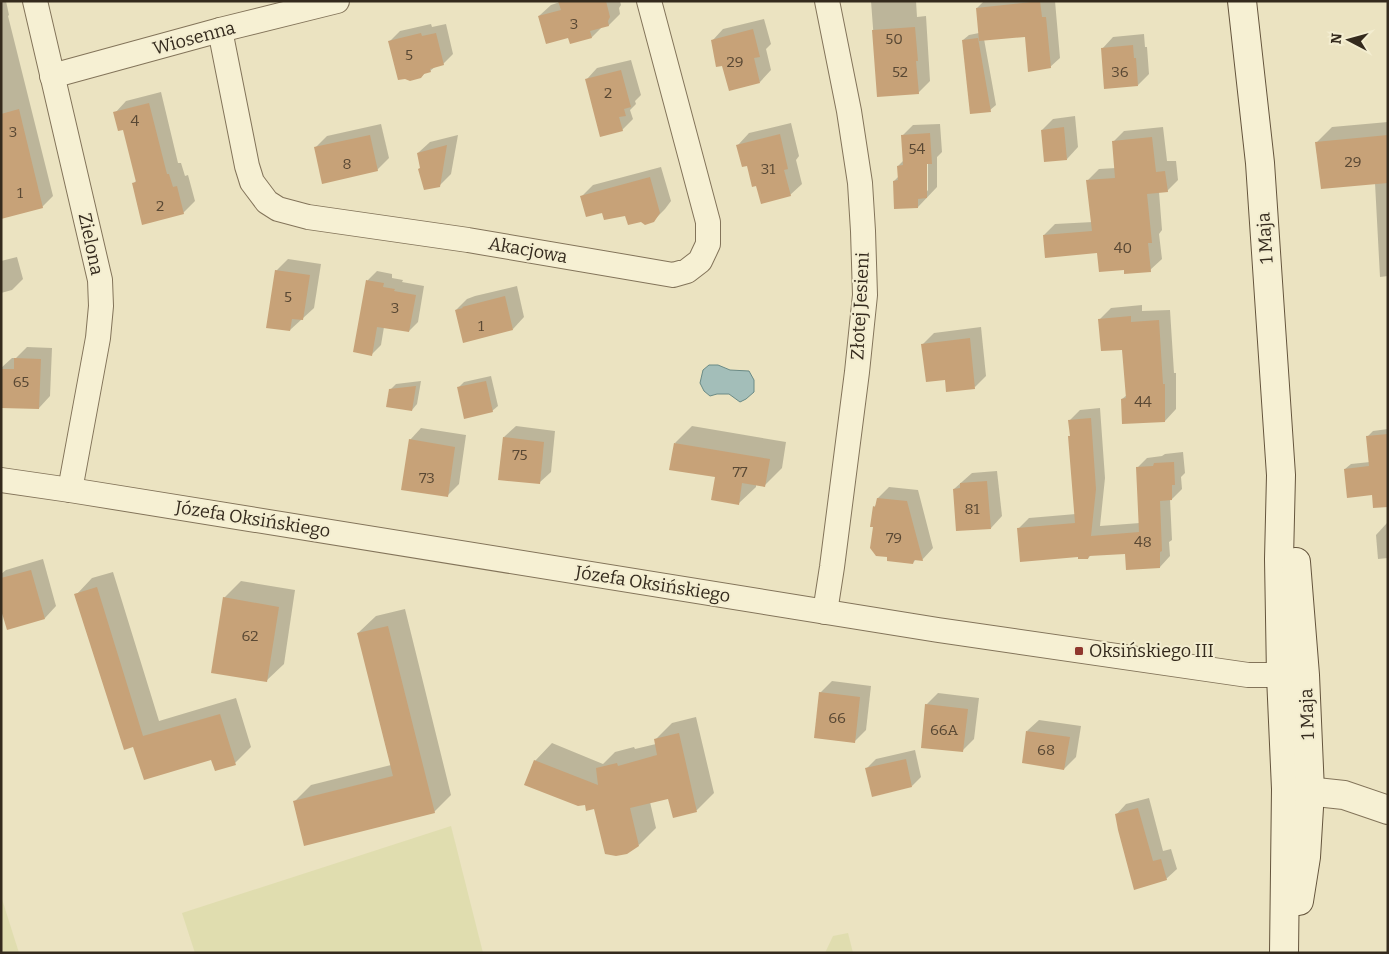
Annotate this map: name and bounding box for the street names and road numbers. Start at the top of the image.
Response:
street label: Wiosenna [150,16,238,60]
street label: Zielona [74,211,108,277]
street label: 1 Maja [1252,212,1278,264]
street label: Akacjowa [487,232,569,268]
street label: Złotej Jesieni [846,252,874,360]
street label: Józefa Oksińskiego [173,496,332,542]
street label: Józefa Oksińskiego [573,561,732,607]
street label: 1 Maja [1295,688,1319,740]

